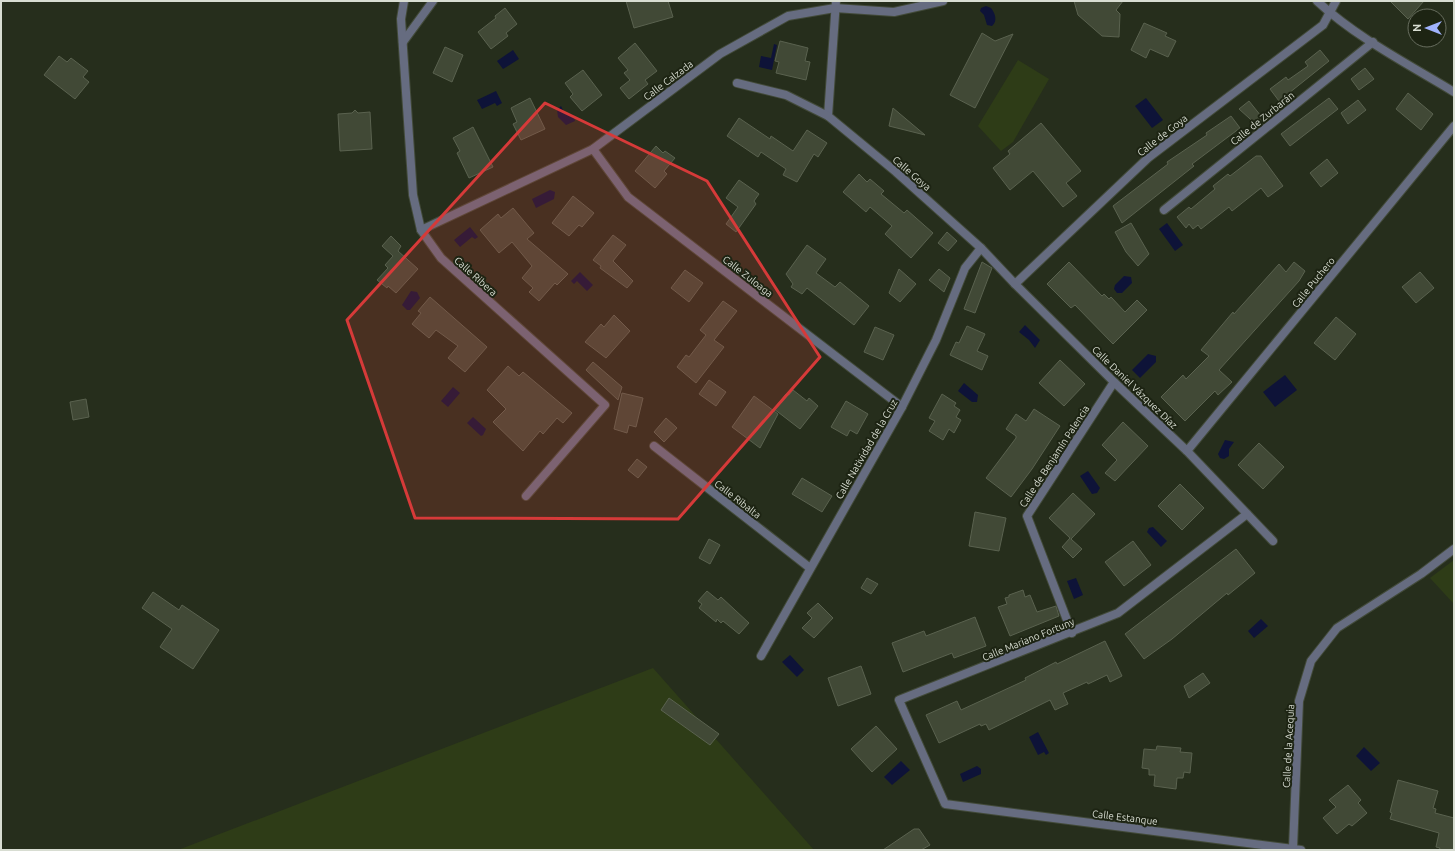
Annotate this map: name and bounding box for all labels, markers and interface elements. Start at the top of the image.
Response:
north arrow [1407,8,1447,48]
text: N [1411,24,1423,32]
street label: Calle Calzada [641,58,695,103]
street label: Calle de Zurbarán [1228,89,1296,147]
street label: Calle de Goya [1135,112,1189,158]
street label: Calle Goya [890,154,933,193]
street label: Calle Ribera [452,254,499,298]
street label: Calle Zuloaga [721,254,775,299]
street label: Calle Puchero [1290,255,1337,310]
street label: Calle Daniel Vázquez Díaz [1090,344,1180,431]
street label: Calle Natividad de la Cruz [833,397,900,501]
street label: Calle de Benjamín Palencia [1017,403,1092,509]
street label: Calle Ribalta [712,478,763,521]
street label: Calle Mariano Fortuny [981,616,1076,663]
street label: Calle de la Acequia [1281,704,1296,788]
street label: Calle Estanque [1091,808,1158,827]

